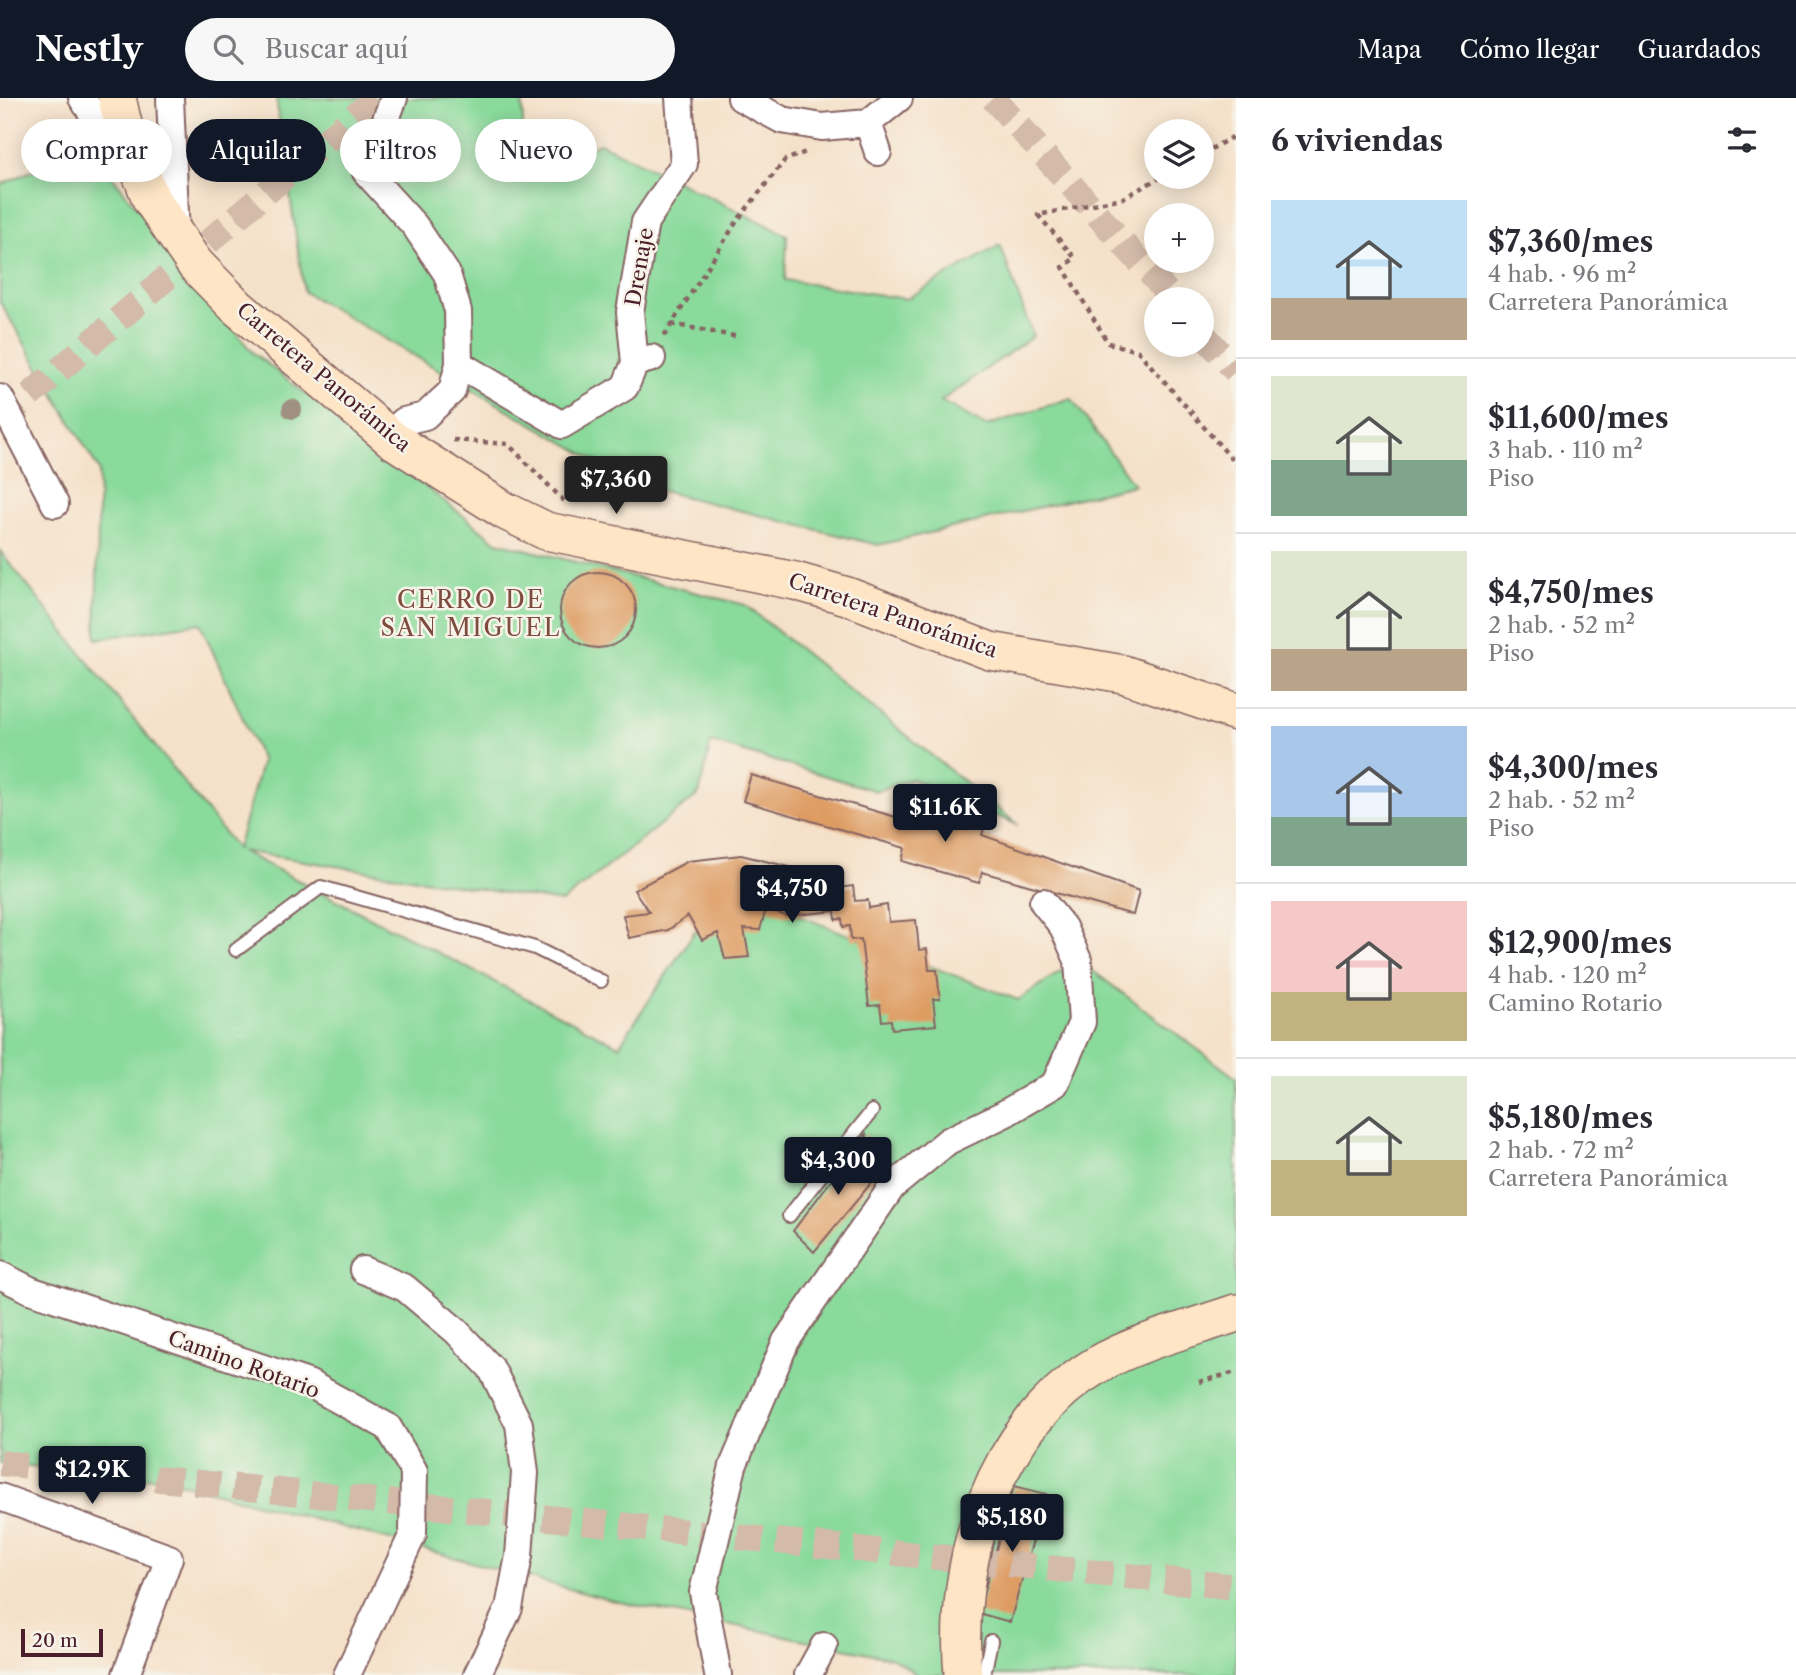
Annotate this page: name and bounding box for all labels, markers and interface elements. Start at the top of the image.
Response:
search box [185,18,675,81]
text: Nestly [35,29,143,70]
icon: search [209,30,247,68]
text: Buscar aquí [265,33,408,65]
text: Mapa [1357,35,1422,64]
text: Cómo llegar [1460,35,1599,64]
text: Guardados [1637,35,1761,64]
chip: Comprar [21,119,172,182]
chip: Alquilar [186,119,326,182]
chip: Filtros [340,119,461,182]
chip: Nuevo [475,119,597,182]
map controls [1144,119,1214,357]
button: layers [1144,119,1214,189]
icon: filters [1723,121,1761,159]
text: 6 viviendas [1271,122,1443,159]
button: + [1144,203,1214,273]
text: $7,360/mes [1488,223,1653,260]
street label: Drenaje [620,226,658,308]
icon: home [1327,228,1411,312]
text: 4 hab. · 96 m² [1488,260,1636,288]
button: − [1144,287,1214,357]
text: Carretera Panorámica [1488,288,1728,316]
street label: Carretera Panorámica [232,297,417,458]
text: $11,600/mes [1488,399,1669,436]
icon: home [1327,404,1411,488]
text: 3 hab. · 110 m² [1488,436,1643,464]
pin: $7,360 [559,456,673,516]
text: Piso [1488,464,1534,492]
text: $7,360 [580,465,652,493]
street label: Carretera Panorámica [785,567,1002,663]
text: $4,750/mes [1488,574,1654,611]
icon: home [1327,579,1411,663]
district label: CERRO DE SAN MIGUEL [380,585,562,642]
text: 2 hab. · 52 m² [1488,611,1635,639]
text: Piso [1488,639,1534,667]
text: $4,300/mes [1488,749,1658,786]
icon: home [1327,754,1411,838]
pin: $11.6K [888,784,1002,844]
text: 2 hab. · 52 m² [1488,786,1635,814]
text: $11.6K [909,793,981,821]
text: Piso [1488,814,1534,842]
pin: $4,750 [735,866,849,925]
text: $4,750 [756,874,828,902]
text: $12,900/mes [1488,924,1672,961]
icon: home [1327,929,1411,1013]
text: 4 hab. · 120 m² [1488,961,1647,989]
text: Camino Rotario [1488,989,1663,1017]
text: $5,180/mes [1488,1099,1653,1136]
icon: home [1327,1104,1411,1188]
text: 2 hab. · 72 m² [1488,1136,1634,1164]
pin: $4,300 [781,1138,895,1197]
text: $4,300 [800,1146,876,1174]
text: Carretera Panorámica [1488,1164,1728,1192]
street label: Camino Rotario [165,1325,323,1403]
pin: $12.9K [35,1446,149,1506]
text: $12.9K [55,1455,129,1483]
pin: $5,180 [955,1494,1069,1554]
text: $5,180 [976,1503,1048,1531]
scale bar [21,1626,103,1658]
text: 20 m [32,1629,78,1652]

